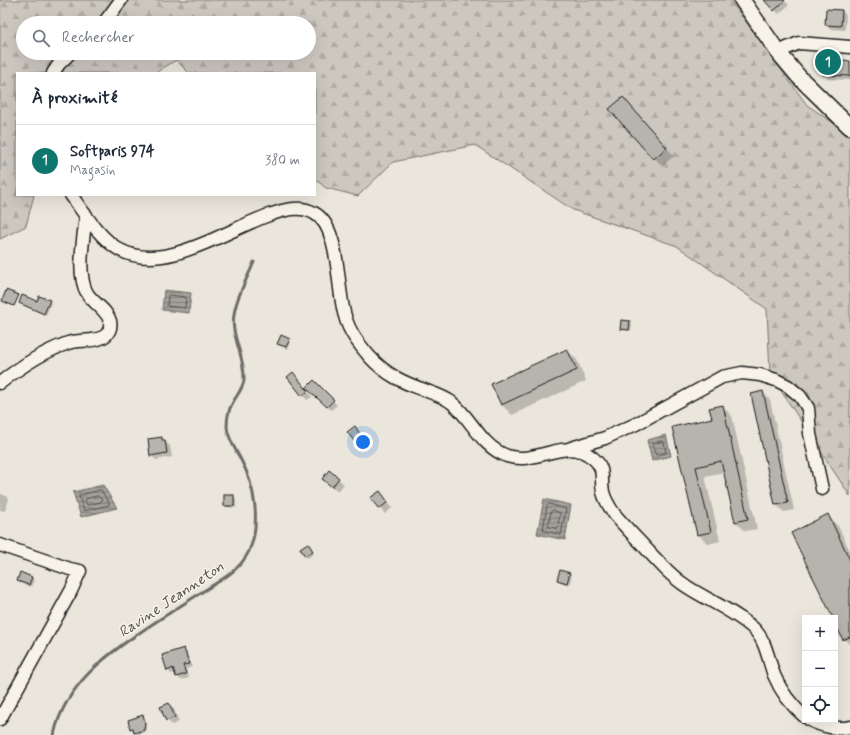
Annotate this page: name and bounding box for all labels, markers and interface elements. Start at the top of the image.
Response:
search box [16,16,316,60]
icon: search [30,27,52,49]
text: Rechercher [62,28,135,48]
pin: 1 [815,47,841,77]
text: À proximité [32,87,117,109]
text: Softparis 974 [70,142,155,162]
text: 1 [42,152,48,169]
text: 380 m [265,152,300,169]
text: Magasin [70,162,115,179]
your location [353,432,373,452]
water label: Ravine Jeanneton [115,557,228,642]
map controls [802,615,838,723]
button: + [802,615,838,651]
button: − [802,651,838,687]
button: locate [802,687,838,723]

